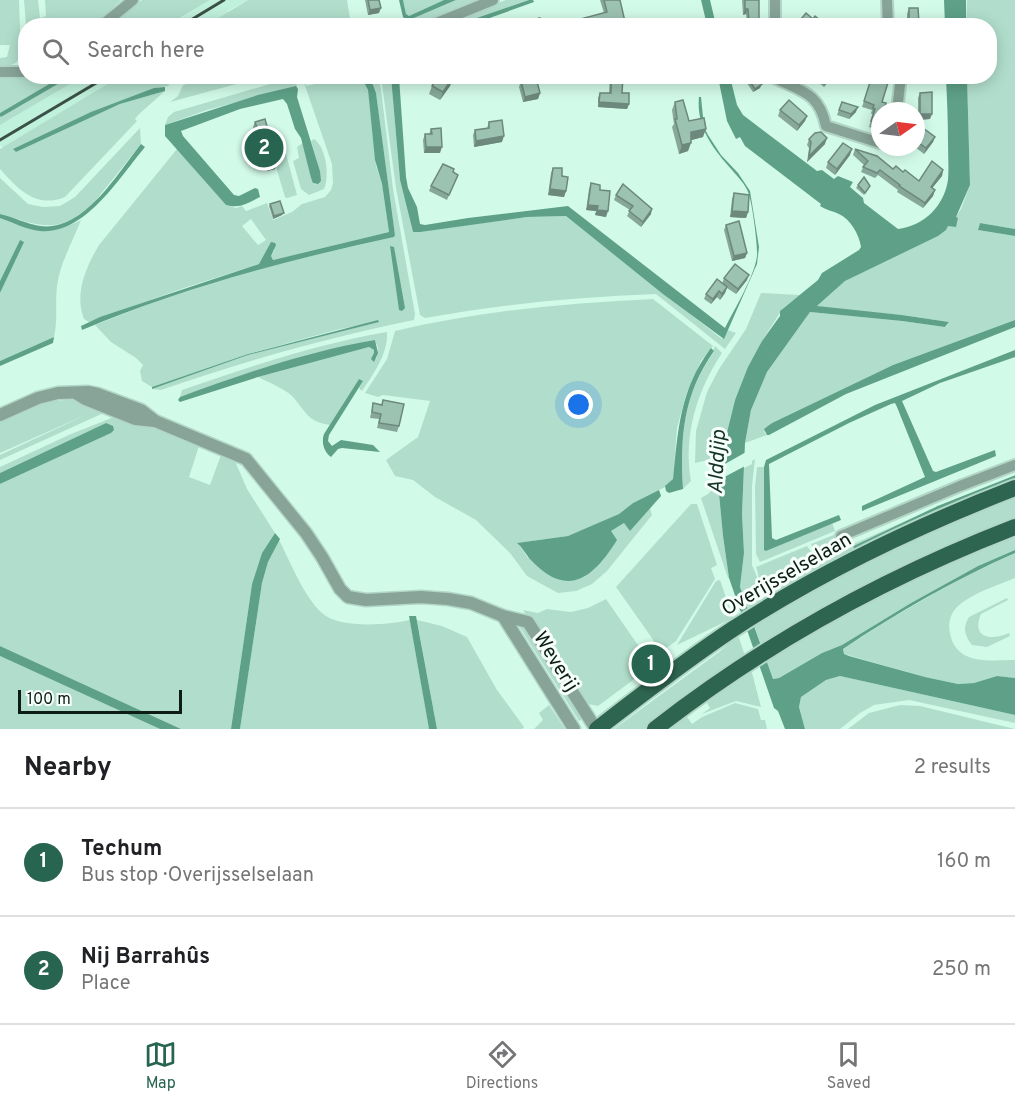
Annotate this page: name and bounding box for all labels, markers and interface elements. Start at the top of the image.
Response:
search box [18,18,997,84]
icon: search [39,35,72,68]
text: Search here [87,38,205,65]
north arrow [871,102,925,156]
pin: 2 [244,126,284,170]
your location [564,390,593,419]
water label: Alddjip [703,429,733,495]
street label: Overijsselselaan [717,527,857,623]
street label: Weverij [526,627,584,697]
pin: 1 [632,642,670,686]
scale bar [18,687,182,714]
text: 100 m [27,690,71,710]
text: Nearby [24,752,112,785]
text: 2 results [914,755,991,781]
text: Techum [81,836,162,863]
text: 1 [40,849,48,875]
text: 160 m [937,849,991,875]
text: Bus stop · Overijsselselaan [81,863,314,889]
text: Nij Barrahûs [81,944,210,971]
text: 2 [37,957,50,983]
text: 250 m [932,957,991,983]
text: Place [81,971,131,997]
tab: Map [144,1038,177,1094]
tab: Directions [466,1038,538,1094]
tab: Saved [827,1038,871,1094]

